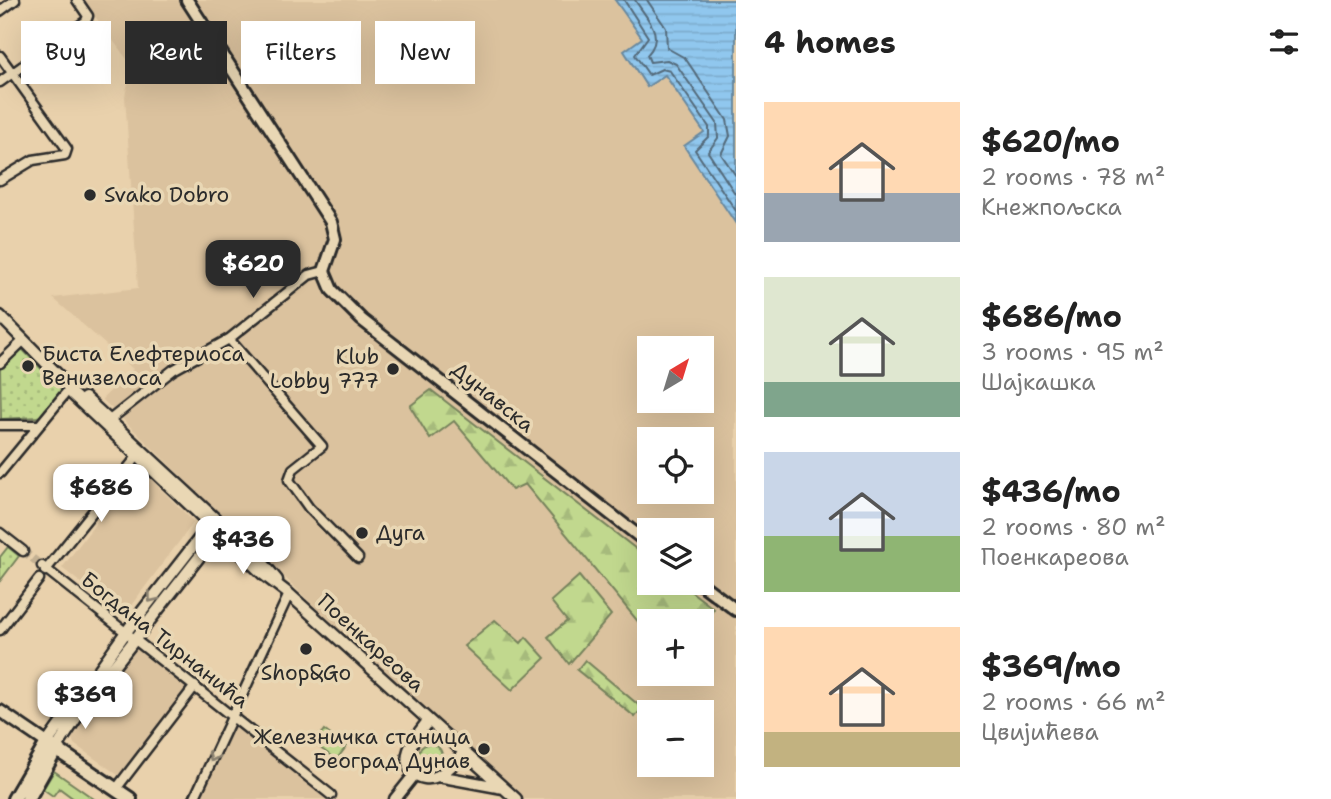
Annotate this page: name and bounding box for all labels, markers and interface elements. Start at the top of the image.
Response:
chip: Buy [21,21,111,84]
chip: Rent [125,21,227,84]
chip: Filters [241,21,361,84]
chip: New [375,21,475,84]
text: 4 homes [764,22,896,63]
icon: filters [1265,23,1303,61]
text: $620/mo [981,121,1120,162]
icon: home [820,130,904,214]
text: 2 rooms · 78 m² [981,162,1165,192]
place label: Svako Dobro [104,181,229,209]
marker: Svako Dobro [82,187,98,203]
text: Кнежпољска [981,192,1122,222]
pin: $620 [212,240,294,300]
text: $620 [222,248,284,278]
text: $686/mo [981,296,1122,337]
icon: home [820,305,904,389]
north arrow [637,336,714,413]
map controls [637,336,714,777]
text: 3 rooms · 95 m² [981,337,1164,367]
place label: Биста Елефтериоса Венизелоса [42,340,245,392]
place label: Klub Lobby 777 [270,343,379,395]
street label: Дунавска [446,355,540,439]
marker: Биста Елефтериоса Венизелоса [20,358,36,374]
marker: Klub Lobby 777 [385,361,401,377]
text: Шајкашка [981,367,1096,397]
button: locate [637,427,714,504]
pin: $686 [60,464,142,524]
text: $436/mo [981,471,1121,512]
text: $686 [69,472,133,502]
icon: home [820,480,904,564]
text: 2 rooms · 80 m² [981,512,1166,542]
pin: $436 [202,516,284,576]
button: layers [637,518,714,595]
place label: Дуга [376,519,425,547]
text: $436 [212,524,274,554]
marker: Дуга [354,525,370,541]
text: Поенкареова [981,542,1129,572]
street label: Богдана Тирнанића [75,566,255,714]
street label: Поенкареова [311,587,431,699]
one-way arrow [148,590,161,602]
button: + [637,609,714,686]
marker: Shop&Go [298,641,314,657]
text: $369/mo [981,646,1121,687]
icon: home [820,655,904,739]
place label: Shop&Go [261,659,351,687]
pin: $369 [44,672,126,731]
text: $369 [53,679,117,709]
text: 2 rooms · 66 m² [981,687,1166,717]
button: − [637,700,714,777]
text: Цвијићева [981,717,1099,747]
place label: Железничка станица Београд Дунав [254,723,470,775]
marker: Железничка станица Београд Дунав [476,741,492,757]
one-way arrow [207,750,221,762]

